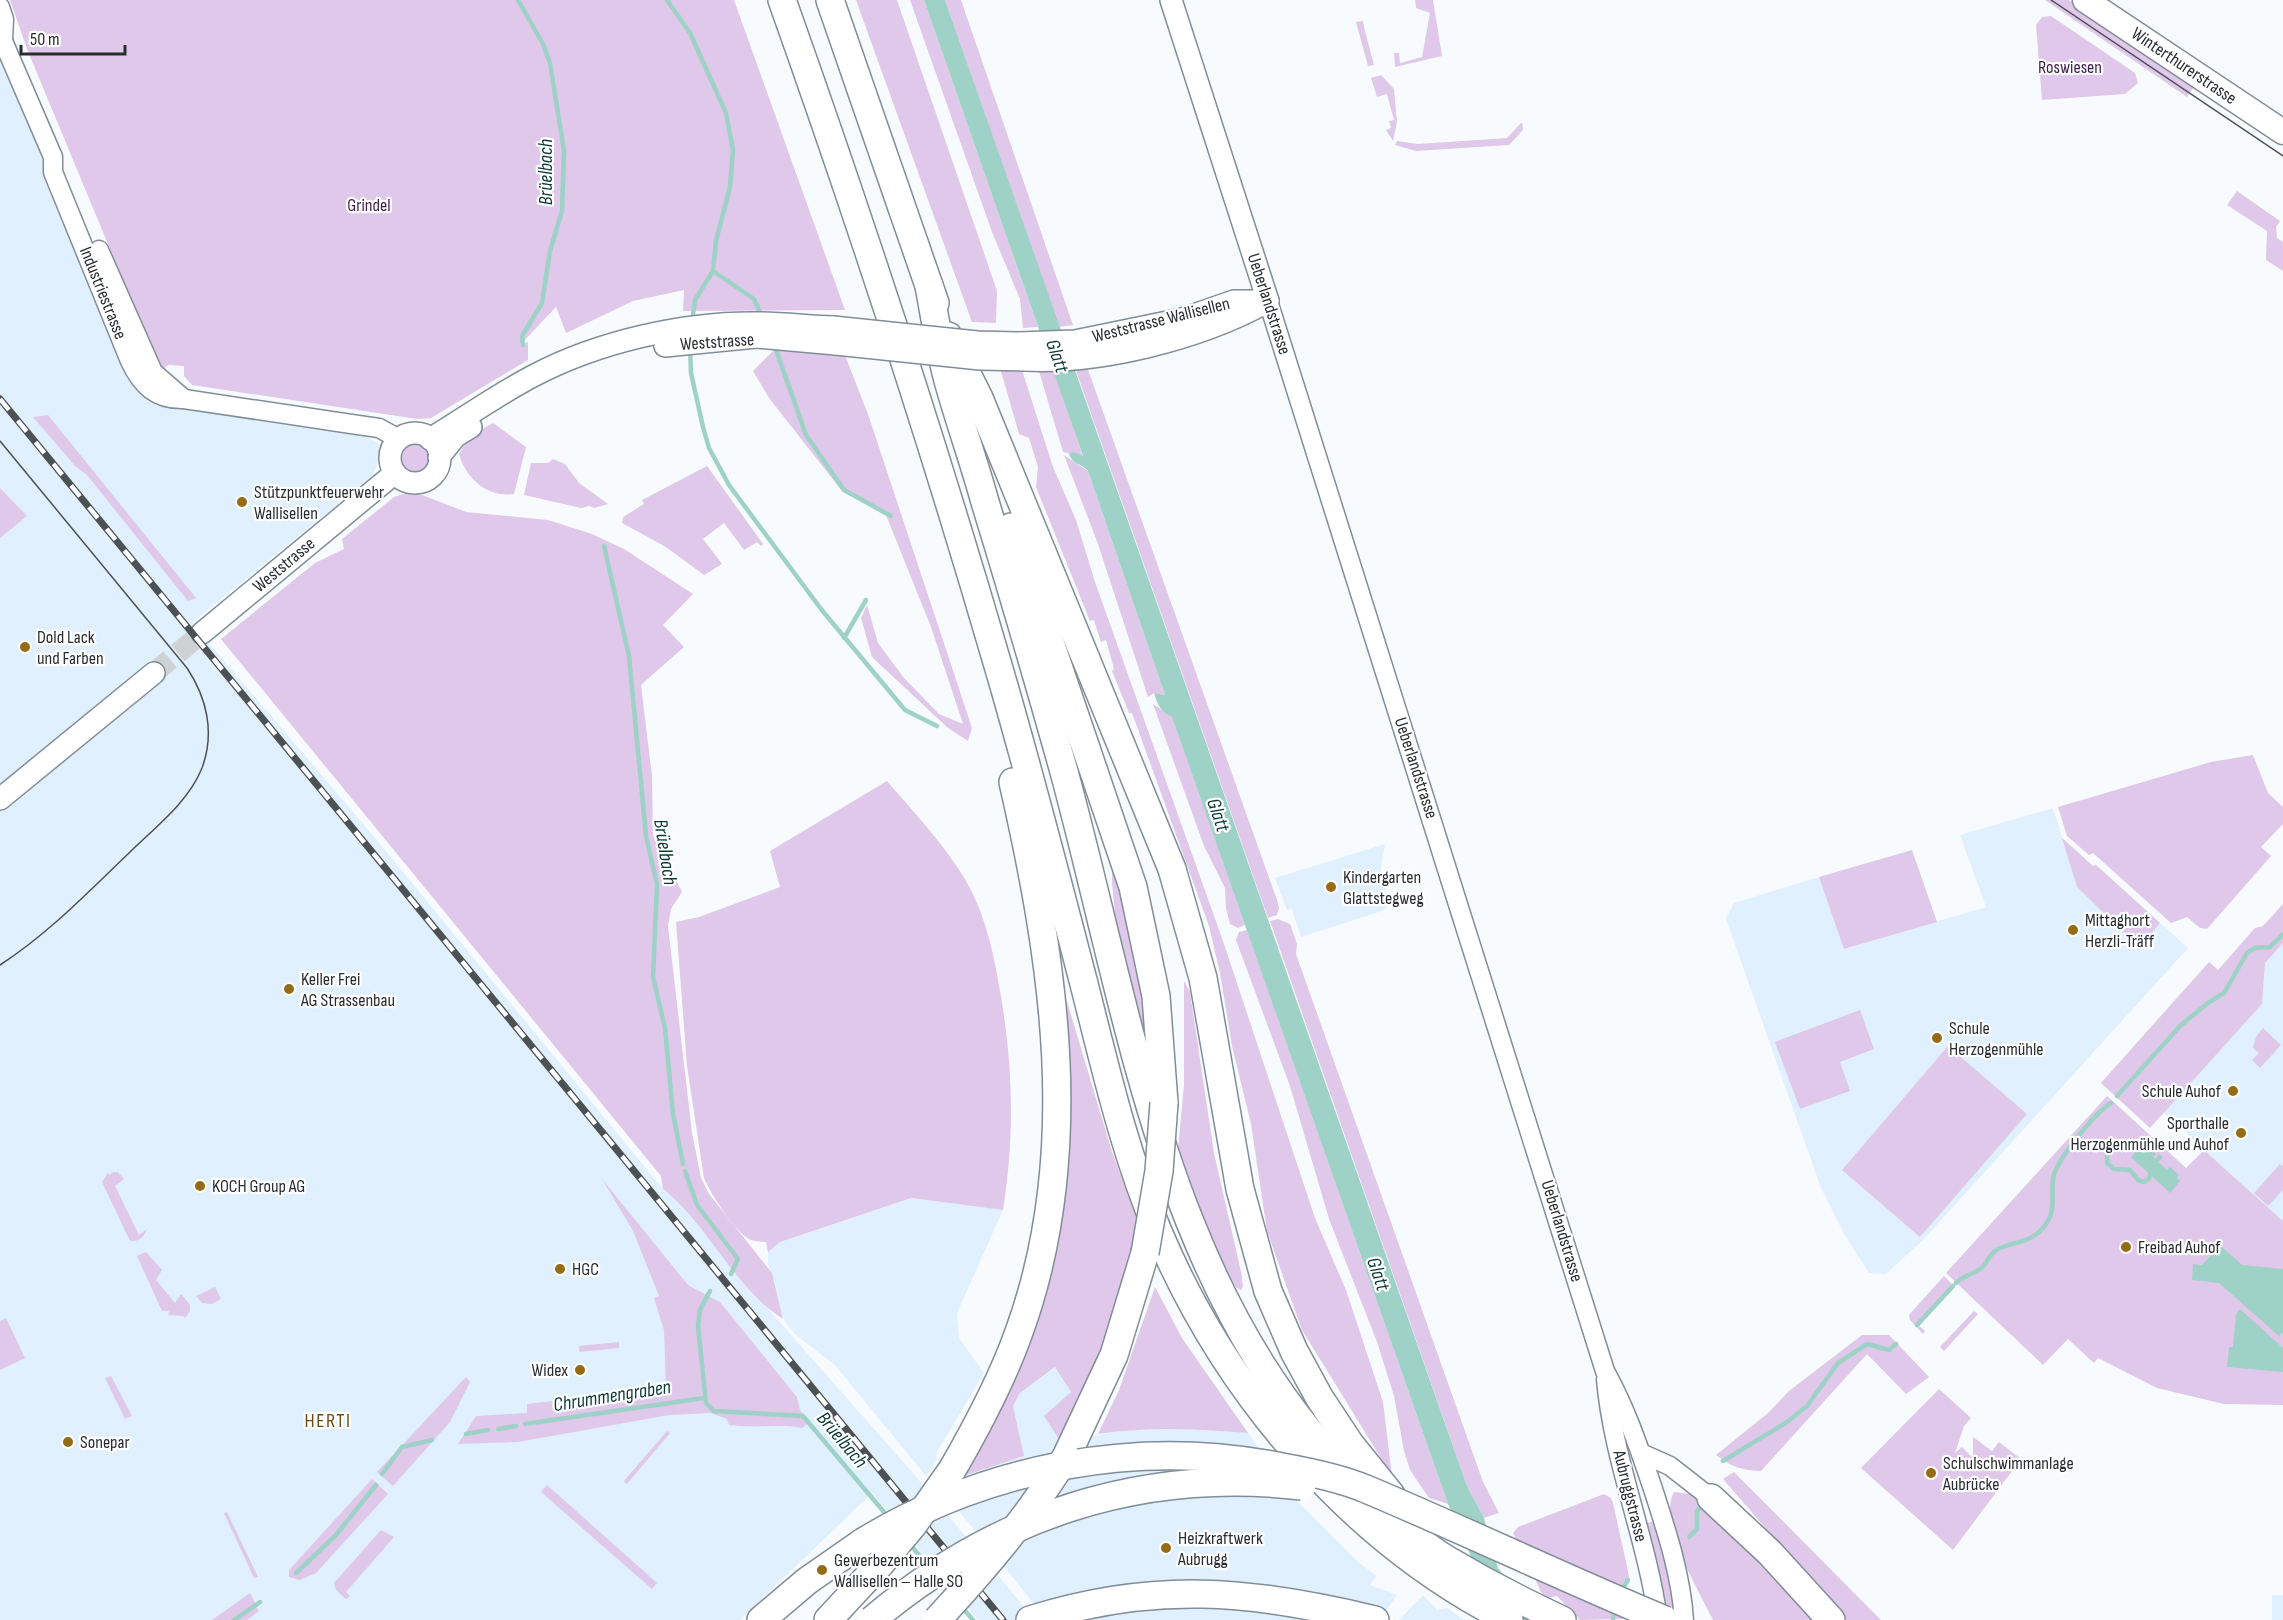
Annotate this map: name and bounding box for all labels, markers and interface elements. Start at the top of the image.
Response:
scale bar [21,18,124,56]
street label: Winterthurerstrasse [2127,23,2241,109]
text: 50 m [30,29,60,50]
park label: Roswiesen [2038,57,2102,78]
water label: Brüelbach [534,139,558,205]
park label: Grindel [347,195,391,216]
street label: Industriestrasse [75,244,131,342]
street label: Ueberlandstrasse [1243,251,1295,357]
street label: Weststrasse Wallisellen [1090,293,1232,347]
street label: Weststrasse [679,329,755,355]
water label: Glatt [1040,336,1074,377]
place label: Stützpunktfeuerwehr Wallisellen [254,482,384,524]
marker: Stützpunktfeuerwehr Wallisellen [235,495,249,509]
street label: Weststrasse [249,533,319,597]
place label: Dold Lack und Farben [37,627,104,669]
marker: Dold Lack und Farben [18,640,32,654]
street label: Ueberlandstrasse [1390,715,1442,821]
water label: Glatt [1201,795,1235,836]
water label: Brüelbach [648,817,682,887]
place label: Kindergarten Glattstegweg [1343,867,1424,909]
marker: Kindergarten Glattstegweg [1324,880,1338,894]
place label: Mittaghort Herzli-Träff [2085,910,2155,952]
marker: Mittaghort Herzli-Träff [2066,923,2080,937]
place label: Keller Frei AG Strassenbau [300,969,395,1011]
marker: Keller Frei AG Strassenbau [282,982,296,996]
place label: Schule Herzogenmühle [1949,1018,2044,1060]
marker: Schule Herzogenmühle [1930,1031,1944,1045]
place label: Schule Auhof [2142,1081,2222,1102]
marker: Schule Auhof [2226,1084,2240,1098]
place label: Sporthalle Herzogenmühle und Auhof [2070,1113,2230,1155]
marker: Sporthalle Herzogenmühle und Auhof [2234,1126,2248,1140]
place label: KOCH Group AG [212,1176,305,1197]
street label: Ueberlandstrasse [1537,1178,1587,1284]
marker: KOCH Group AG [193,1179,207,1193]
place label: Freibad Auhof [2138,1237,2221,1258]
marker: Freibad Auhof [2119,1240,2133,1254]
water label: Glatt [1361,1254,1395,1295]
place label: HGC [572,1259,599,1280]
marker: HGC [553,1262,567,1276]
place label: Widex [532,1360,568,1381]
marker: Widex [573,1363,587,1377]
water label: Chrummengraben [551,1375,673,1417]
water label: Brüelbach [811,1407,873,1473]
district label: HERTI [304,1409,352,1433]
place label: Sonepar [80,1432,130,1453]
marker: Sonepar [61,1435,75,1449]
street label: Aubruggstrasse [1608,1447,1651,1544]
place label: Schulschwimmanlage Aubrücke [1942,1453,2074,1495]
marker: Schulschwimmanlage Aubrücke [1924,1466,1938,1480]
place label: Heizkraftwerk Aubrugg [1177,1528,1263,1570]
marker: Heizkraftwerk Aubrugg [1159,1541,1173,1555]
place label: Gewerbezentrum Wallisellen – Halle SO [834,1550,963,1592]
marker: Gewerbezentrum Wallisellen – Halle SO [815,1563,829,1577]

